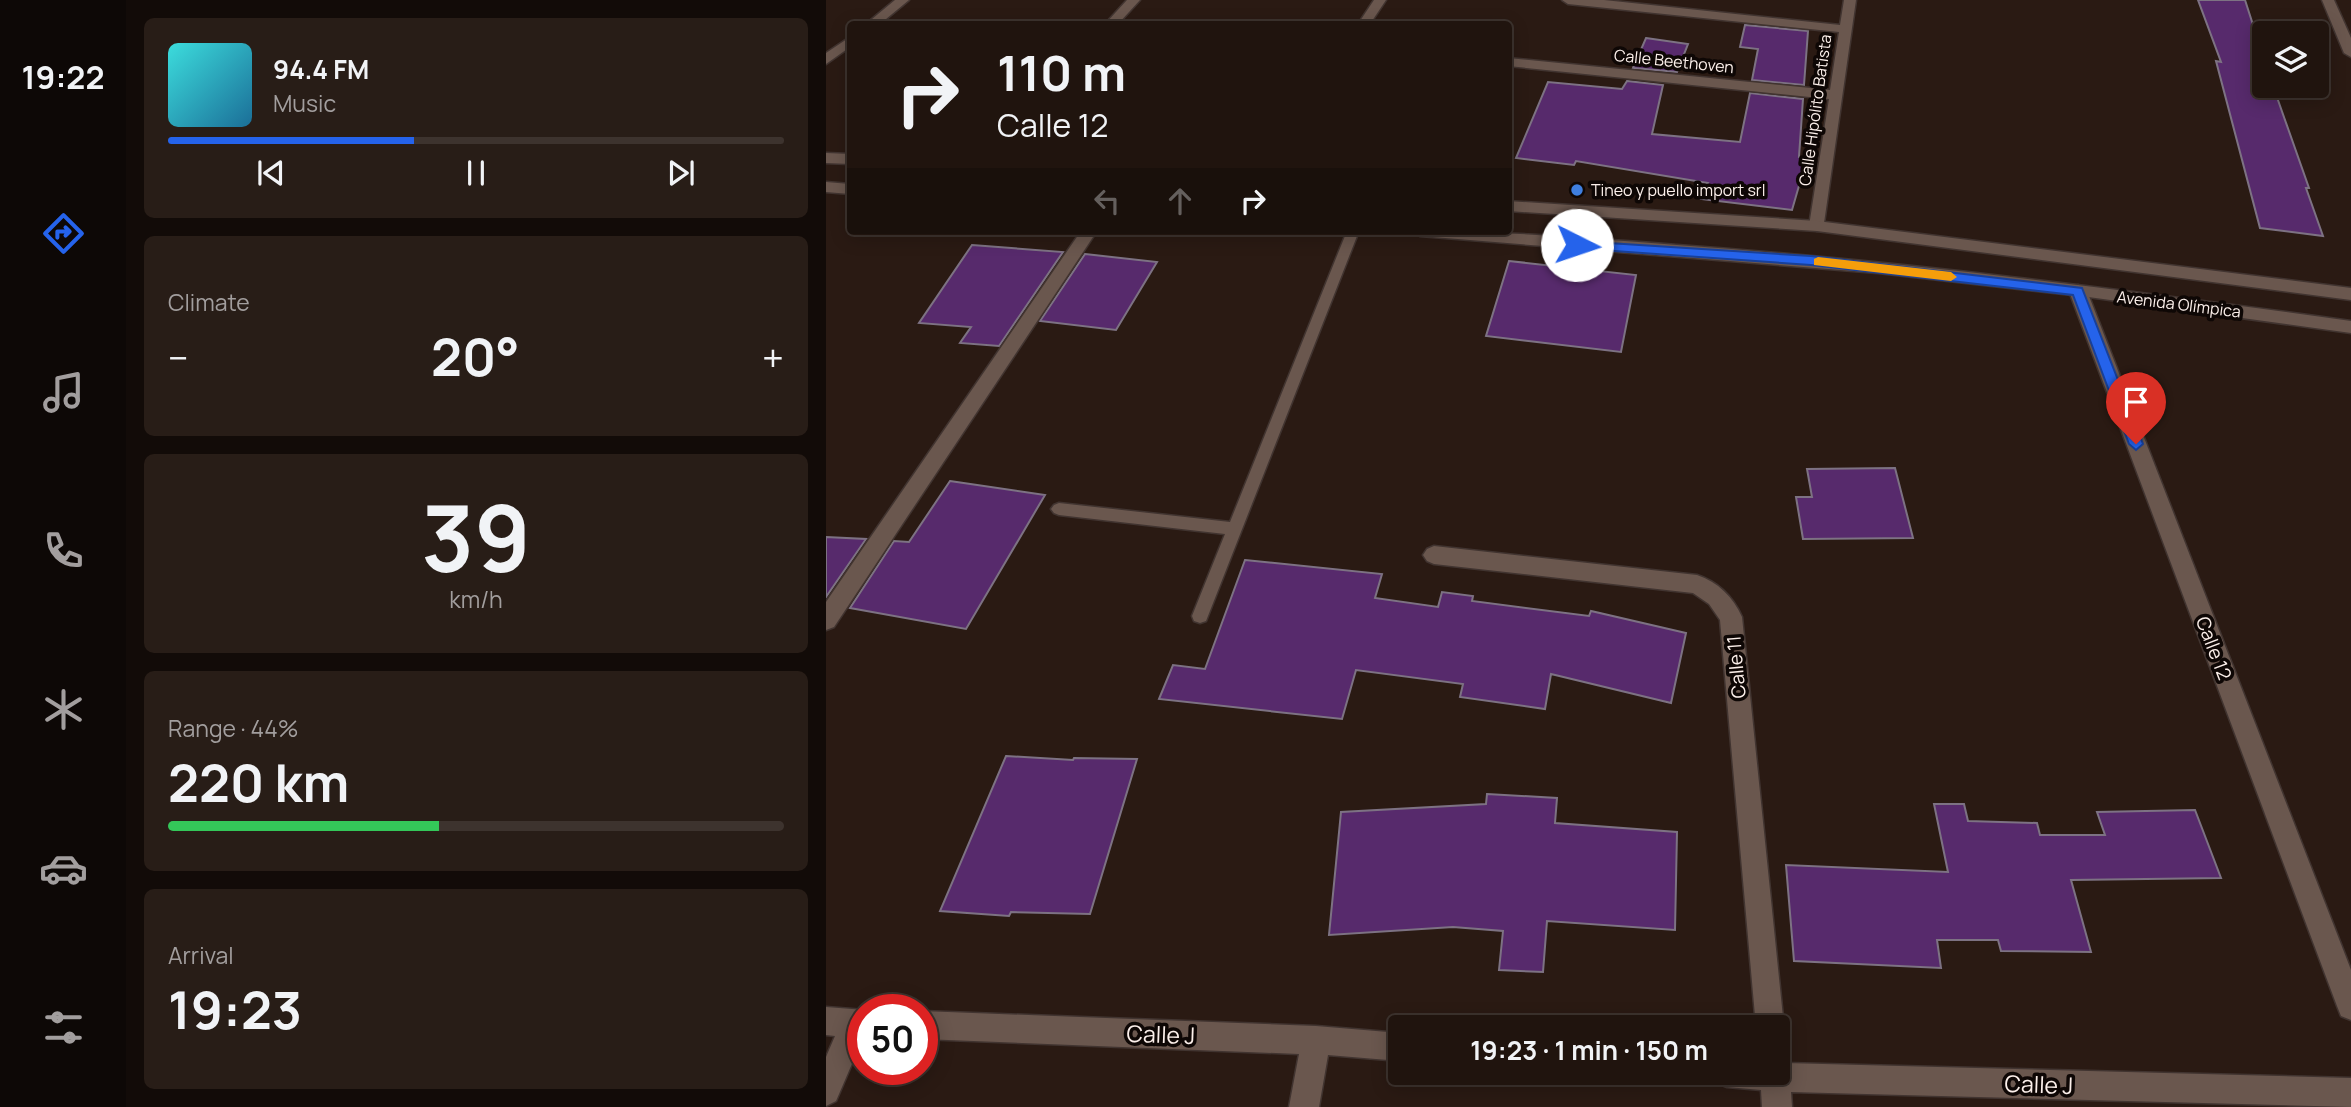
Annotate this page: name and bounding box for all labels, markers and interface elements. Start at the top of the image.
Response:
map controls [2252,21,2329,98]
button: layers [2252,21,2329,98]
street label: Calle Hipólito Batista [1793,33,1837,187]
text: 110 m [997,39,1126,106]
street label: Calle Beethoven [1613,44,1735,78]
icon: right [882,49,973,140]
text: 94.4 FM [273,51,369,87]
text: 19:22 [22,55,104,99]
text: Music [273,87,336,119]
text: Calle 12 [997,103,1108,147]
icon: previous [252,154,290,192]
icon: pause [457,154,495,192]
icon: next [662,154,700,192]
place label: Tineo y puello import srl [1591,179,1765,201]
icon: left [1088,182,1126,220]
icon: ahead [1161,182,1199,220]
icon: right [1234,182,1272,220]
marker: Tineo y puello import srl [1569,182,1585,198]
position arrow [1540,208,1614,282]
icon: directions [39,209,88,258]
street label: Avenida Olímpica [2116,285,2242,323]
text: Climate [168,286,250,318]
text: 20° [431,321,520,392]
text: − [168,331,189,383]
text: + [762,331,784,383]
icon: music [39,368,88,417]
pin [2106,372,2166,444]
icon: arrive [2117,383,2155,421]
text: 39 [421,475,531,599]
icon: phone [39,526,88,575]
text: km/h [449,583,503,615]
street label: Calle 12 [2190,612,2238,684]
street label: Calle 11 [1720,635,1752,699]
icon: climate [39,685,88,734]
text: Range · 44% [168,712,299,744]
text: 220 km [168,747,349,818]
icon: car [39,844,88,893]
text: Arrival [168,939,234,971]
text: 19:23 [168,974,302,1045]
speed limit sign: 50 [847,994,938,1085]
icon: filters [39,1003,88,1052]
street label: Calle J [1126,1017,1196,1051]
text: 19:23 · 1 min · 150 m [1470,1032,1708,1068]
street label: Calle J [2004,1067,2074,1101]

